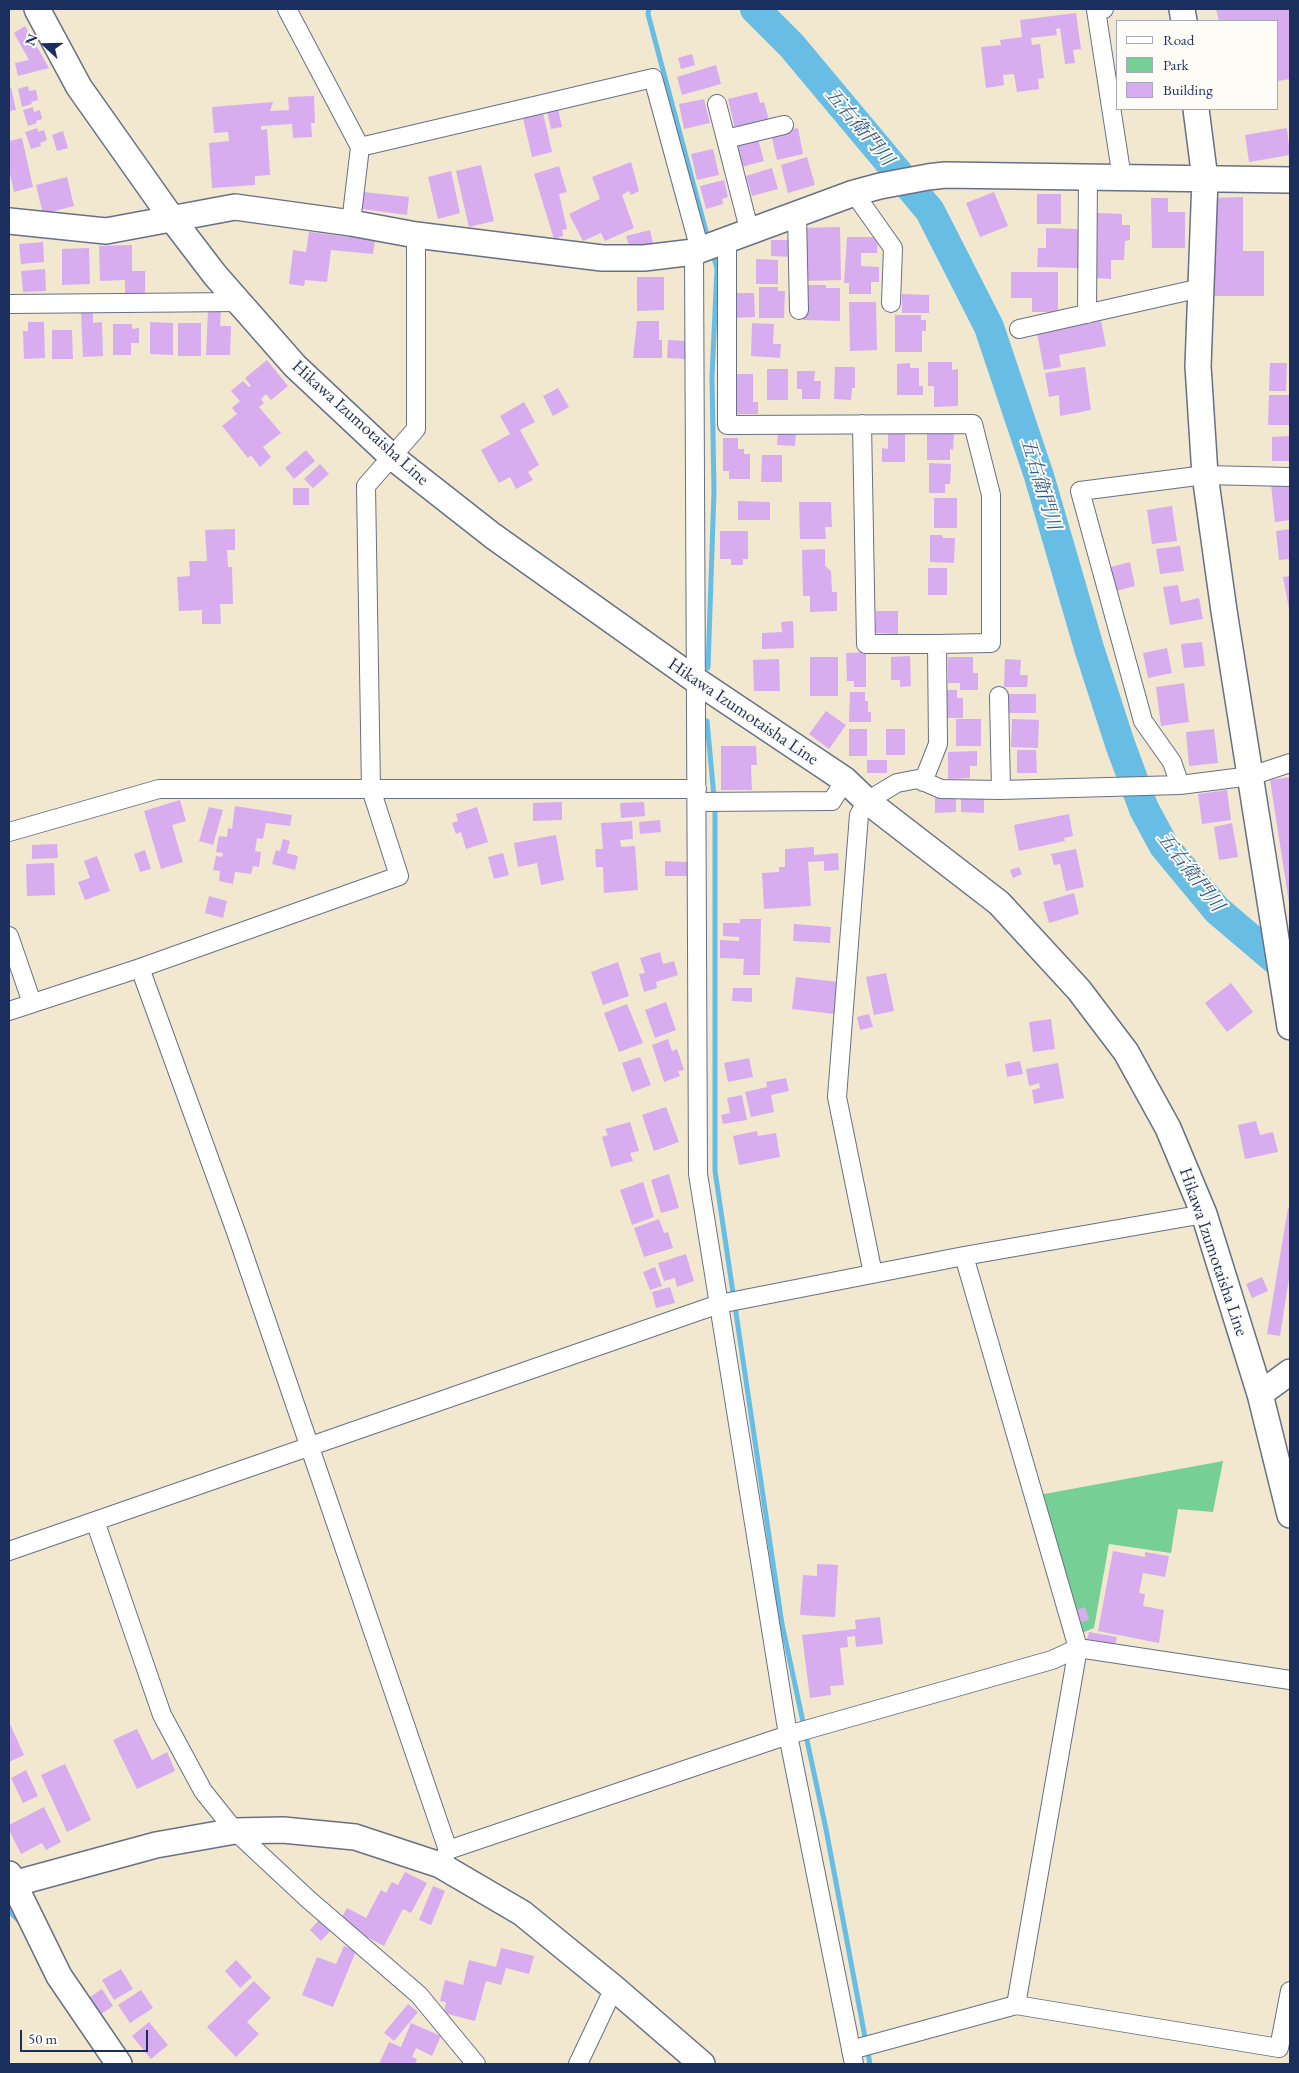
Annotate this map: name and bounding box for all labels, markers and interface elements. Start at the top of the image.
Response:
north arrow [20,20,70,70]
legend [1116,20,1279,110]
text: Road [1163,30,1194,49]
text: N [21,31,41,48]
text: Park [1163,55,1189,74]
text: Building [1163,80,1213,99]
water label: 五右衛門川 [820,83,898,171]
street label: Hikawa Izumotaisha Line [287,356,433,490]
water label: 五右衛門川 [1015,435,1065,533]
street label: Hikawa Izumotaisha Line [664,654,822,770]
water label: 五右衛門川 [1152,828,1228,916]
street label: Hikawa Izumotaisha Line [1174,1165,1252,1339]
scale bar [22,2020,150,2052]
text: 50 m [28,2029,57,2048]

